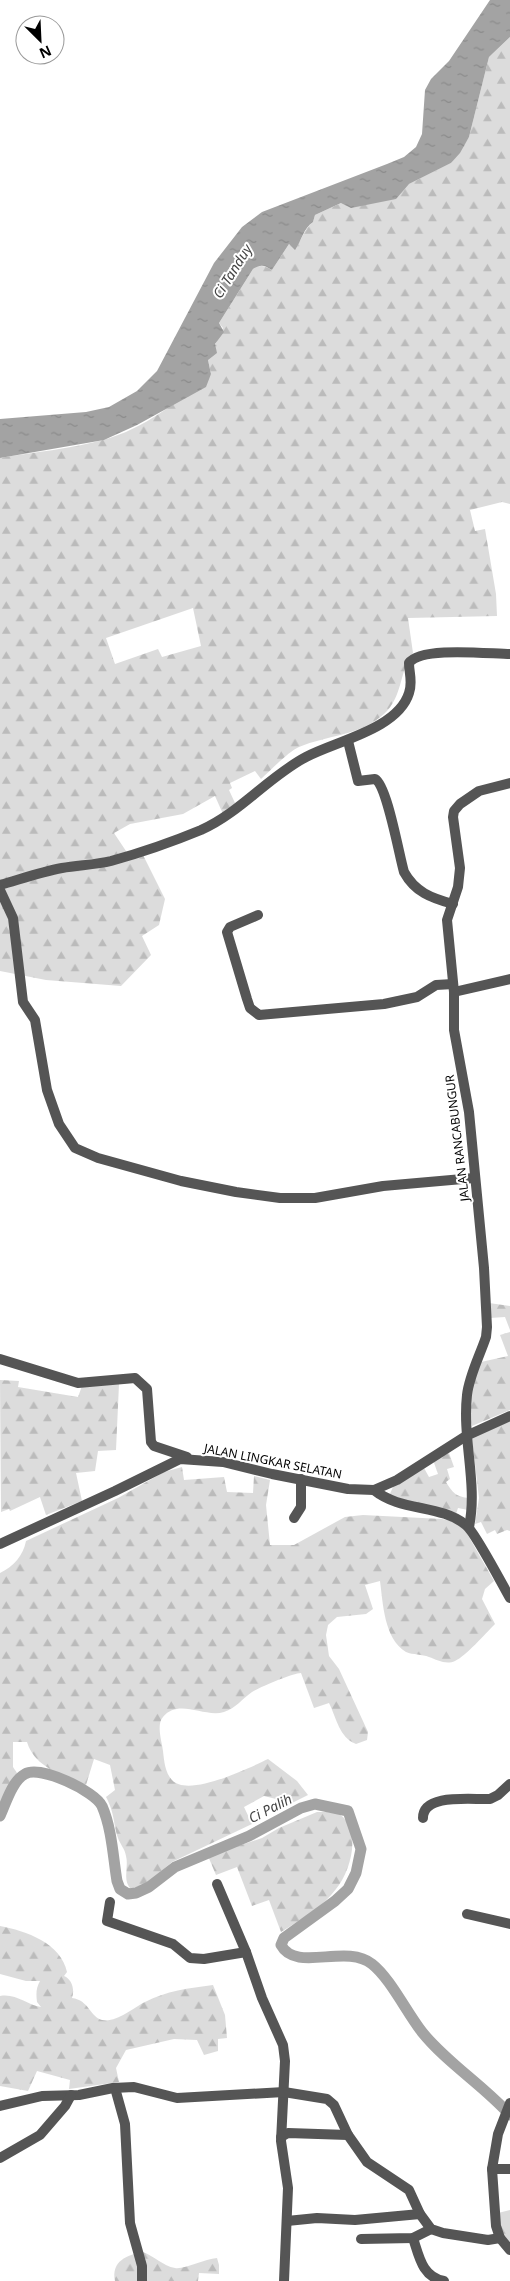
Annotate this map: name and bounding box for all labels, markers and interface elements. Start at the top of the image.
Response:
north arrow [15,15,65,65]
text: N [36,41,55,63]
water label: Ci Tanduy [208,239,257,302]
street label: JALAN RANCABUNGUR [441,1073,473,1203]
street label: JALAN LINGKAR SELATAN [202,1439,343,1483]
water label: Ci Palih [245,1789,295,1827]

